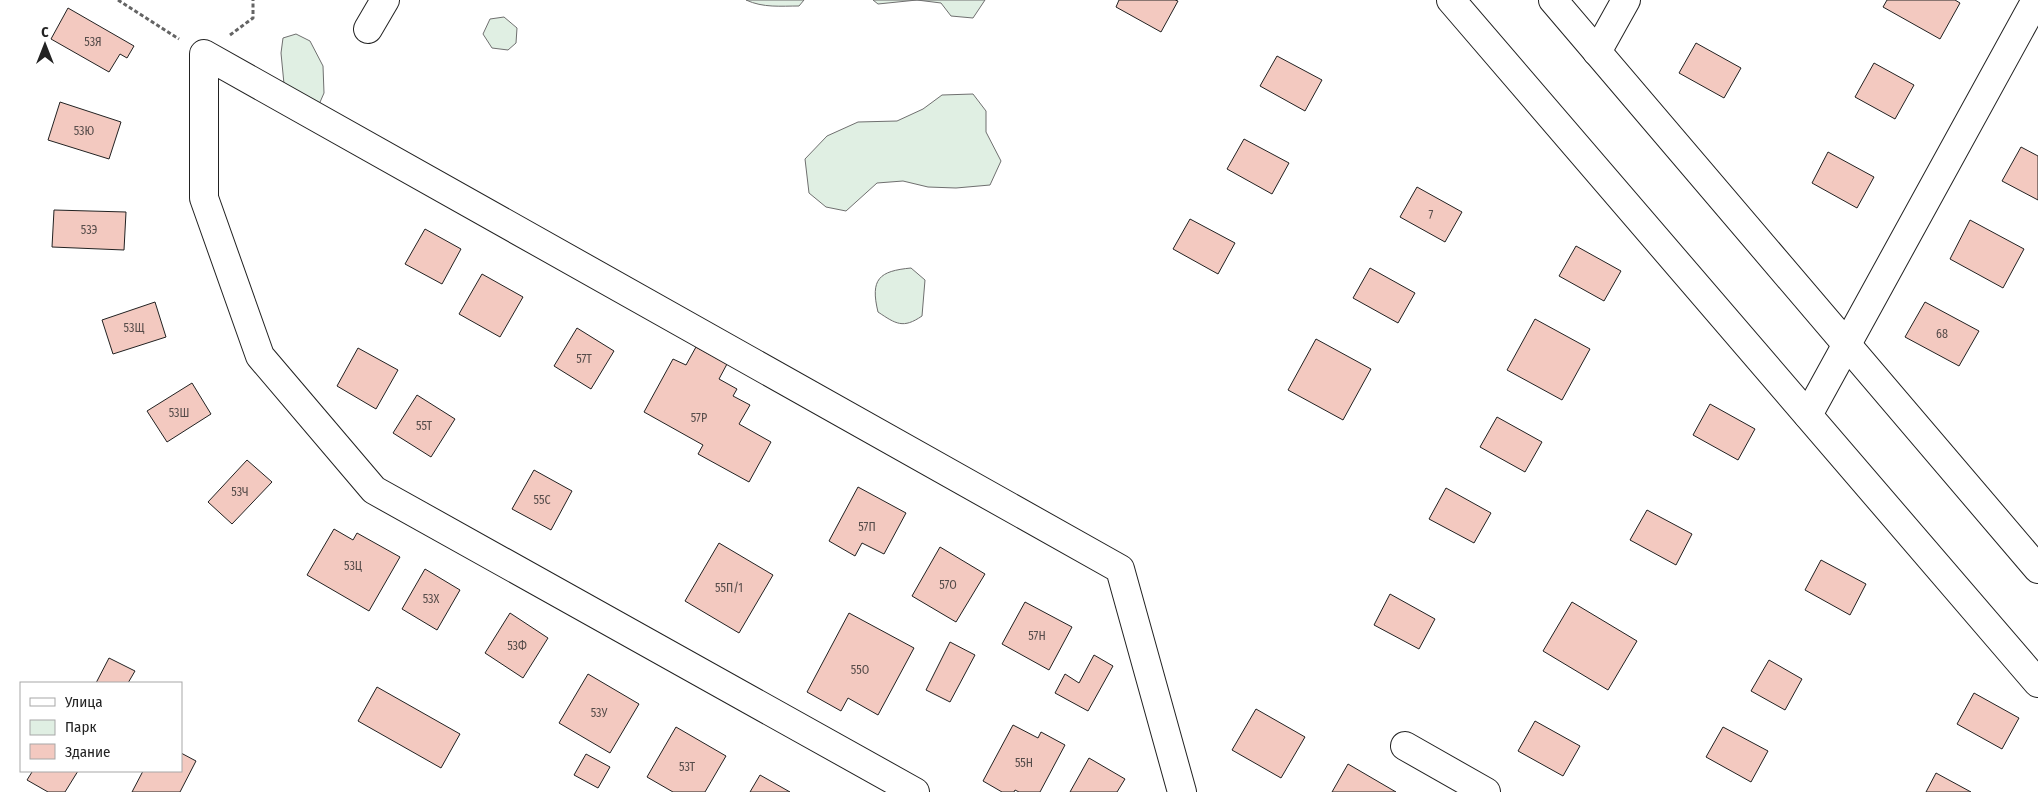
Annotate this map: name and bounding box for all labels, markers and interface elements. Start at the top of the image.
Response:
north arrow [20,20,70,70]
text: С [41,24,49,41]
house number: 53Я [84,35,102,49]
house number: 53Ю [74,124,95,138]
house number: 7 [1429,208,1434,222]
house number: 53Э [81,223,97,237]
house number: 53Щ [124,321,144,335]
house number: 68 [1936,327,1948,341]
house number: 57Т [576,352,592,366]
house number: 53Ш [169,406,189,420]
house number: 57Р [691,411,707,425]
house number: 55Т [416,419,432,433]
house number: 53Ч [231,485,249,499]
house number: 55С [533,493,551,507]
house number: 57П [858,520,876,534]
house number: 53Ц [344,559,362,573]
house number: 57О [939,578,957,592]
house number: 55П/1 [715,581,743,595]
house number: 53Х [423,592,439,606]
house number: 57Н [1028,629,1046,643]
house number: 53Ф [507,639,527,653]
house number: 55О [851,663,869,677]
legend [20,682,182,772]
text: Улица [64,693,103,711]
house number: 53У [591,706,607,720]
text: Парк [65,718,96,736]
text: Здание [65,743,111,761]
house number: 55Н [1015,756,1033,770]
house number: 53Т [679,760,695,774]

